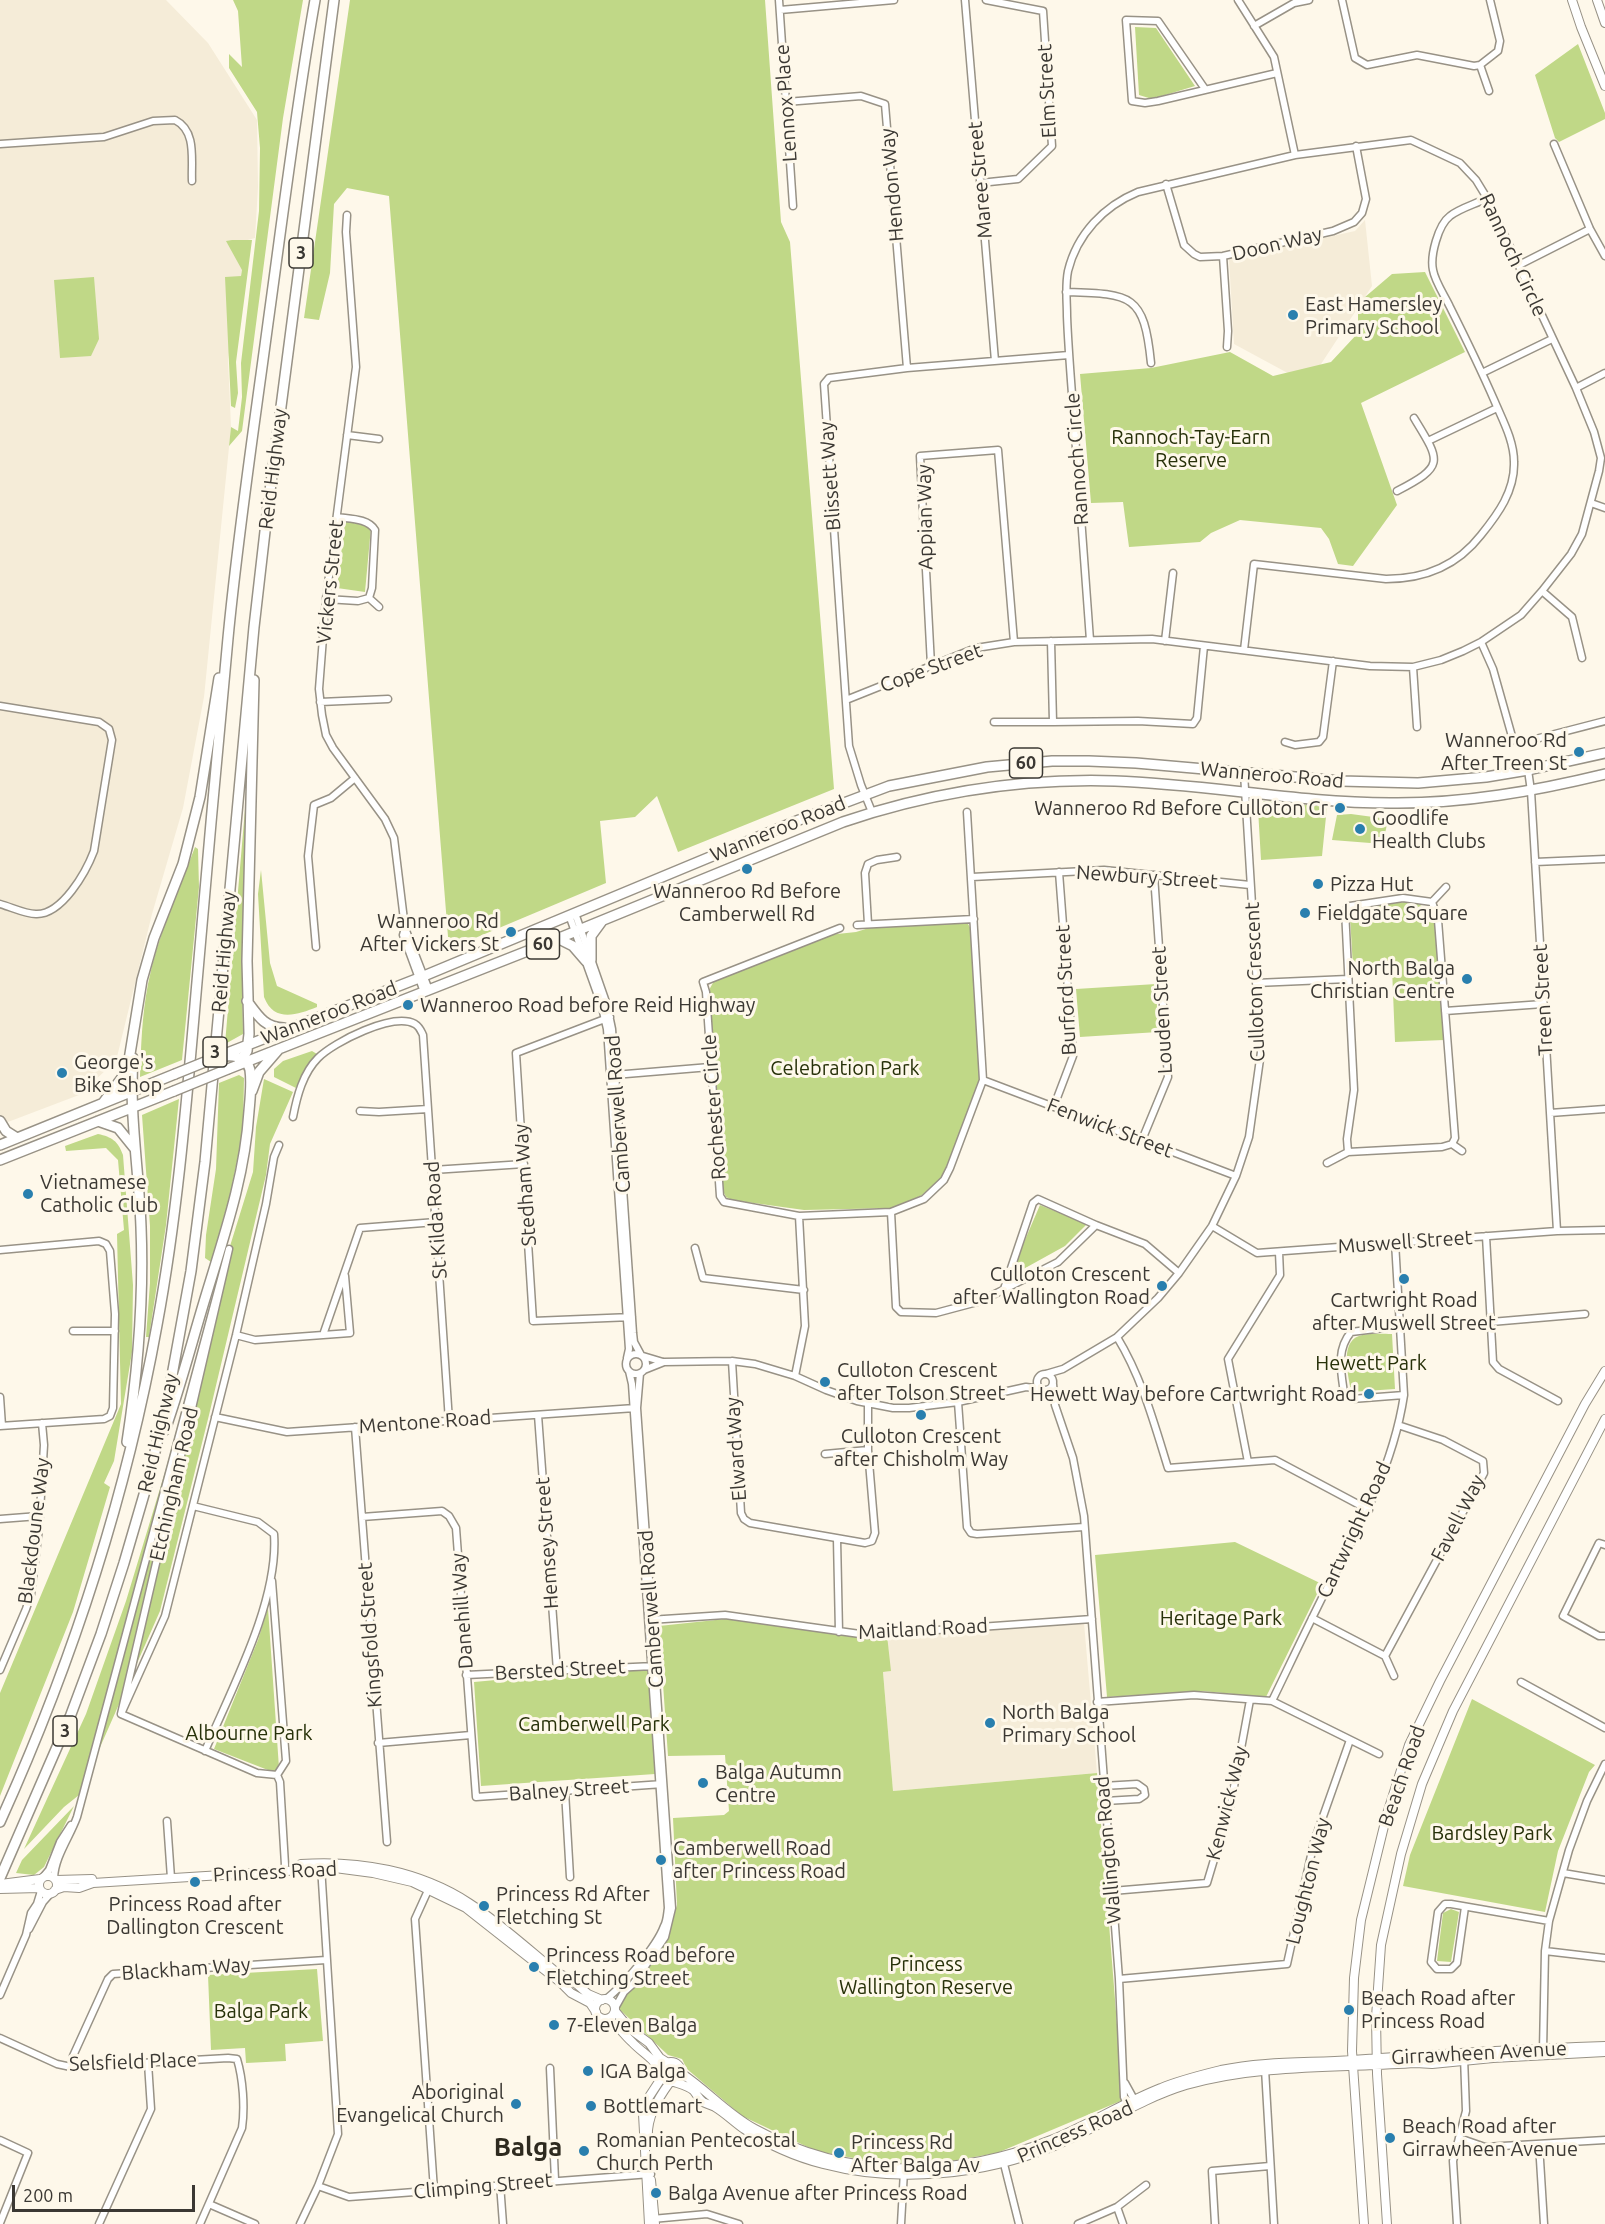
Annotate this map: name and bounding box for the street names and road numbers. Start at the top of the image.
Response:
street label: Lennox Place [770,43,802,163]
street label: Elm Street [1033,43,1061,139]
street label: Maree Street [963,120,997,240]
street label: Hendon Way [875,127,909,243]
street label: Rannoch Circle [1474,190,1552,320]
street label: Doon Way [1230,222,1324,266]
road number: 3 [289,238,313,268]
street label: Rannoch Circle [1060,392,1094,526]
street label: Reid Highway [254,407,292,531]
street label: Blissett Way [814,421,846,531]
street label: Appian Way [912,464,938,570]
street label: Vickers Street [312,519,348,645]
street label: Cope Street [877,638,985,698]
road number: 60 [1010,748,1042,778]
street label: Wanneroo Road [1199,757,1345,793]
street label: Wanneroo Road [707,791,849,867]
street label: Newbury Street [1075,860,1219,894]
street label: Reid Highway [207,890,241,1014]
street label: Culloton Crescent [1240,901,1270,1063]
street label: Burford Street [1051,924,1081,1056]
road number: 60 [526,929,560,959]
street label: Treen Street [1528,943,1558,1057]
street label: Louden Street [1147,946,1177,1074]
street label: Wanneroo Road [258,976,400,1050]
street label: Rochester Circle [697,1033,731,1181]
street label: Camberwell Road [601,1034,635,1194]
road number: 3 [203,1037,227,1067]
street label: Fenwick Street [1044,1093,1176,1163]
street label: Stedham Way [509,1123,541,1247]
street label: St Kilda Road [420,1160,452,1280]
street label: Muswell Street [1337,1225,1473,1259]
street label: Reid Highway [133,1371,183,1495]
street label: Elward Way [720,1396,752,1502]
street label: Etchingham Road [145,1405,203,1563]
street label: Mentone Road [358,1405,492,1439]
street label: Blackdoune Way [13,1456,55,1606]
street label: Cartwright Road [1312,1458,1396,1602]
street label: Favell Way [1426,1471,1490,1565]
street label: Hemsey Street [530,1476,564,1610]
street label: Camberwell Road [634,1529,668,1689]
street label: Danehill Way [446,1552,478,1670]
street label: Kingsfold Street [353,1561,387,1709]
street label: Maitland Road [858,1614,988,1644]
street label: Bersted Street [494,1655,626,1685]
road number: 3 [53,1716,77,1746]
street label: Beach Road [1373,1722,1431,1830]
street label: Kenwick Way [1201,1743,1253,1863]
street label: Balney Street [508,1774,630,1806]
street label: Wallington Road [1090,1775,1126,1925]
street label: Loughton Way [1281,1815,1335,1947]
street label: Princess Road [212,1857,338,1887]
street label: Blackham Way [121,1953,251,1985]
street label: Girrawheen Avenue [1391,2036,1567,2070]
street label: Selsfield Place [68,2048,198,2076]
street label: Princess Road [1013,2096,1137,2168]
street label: Climping Street [412,2168,554,2204]

